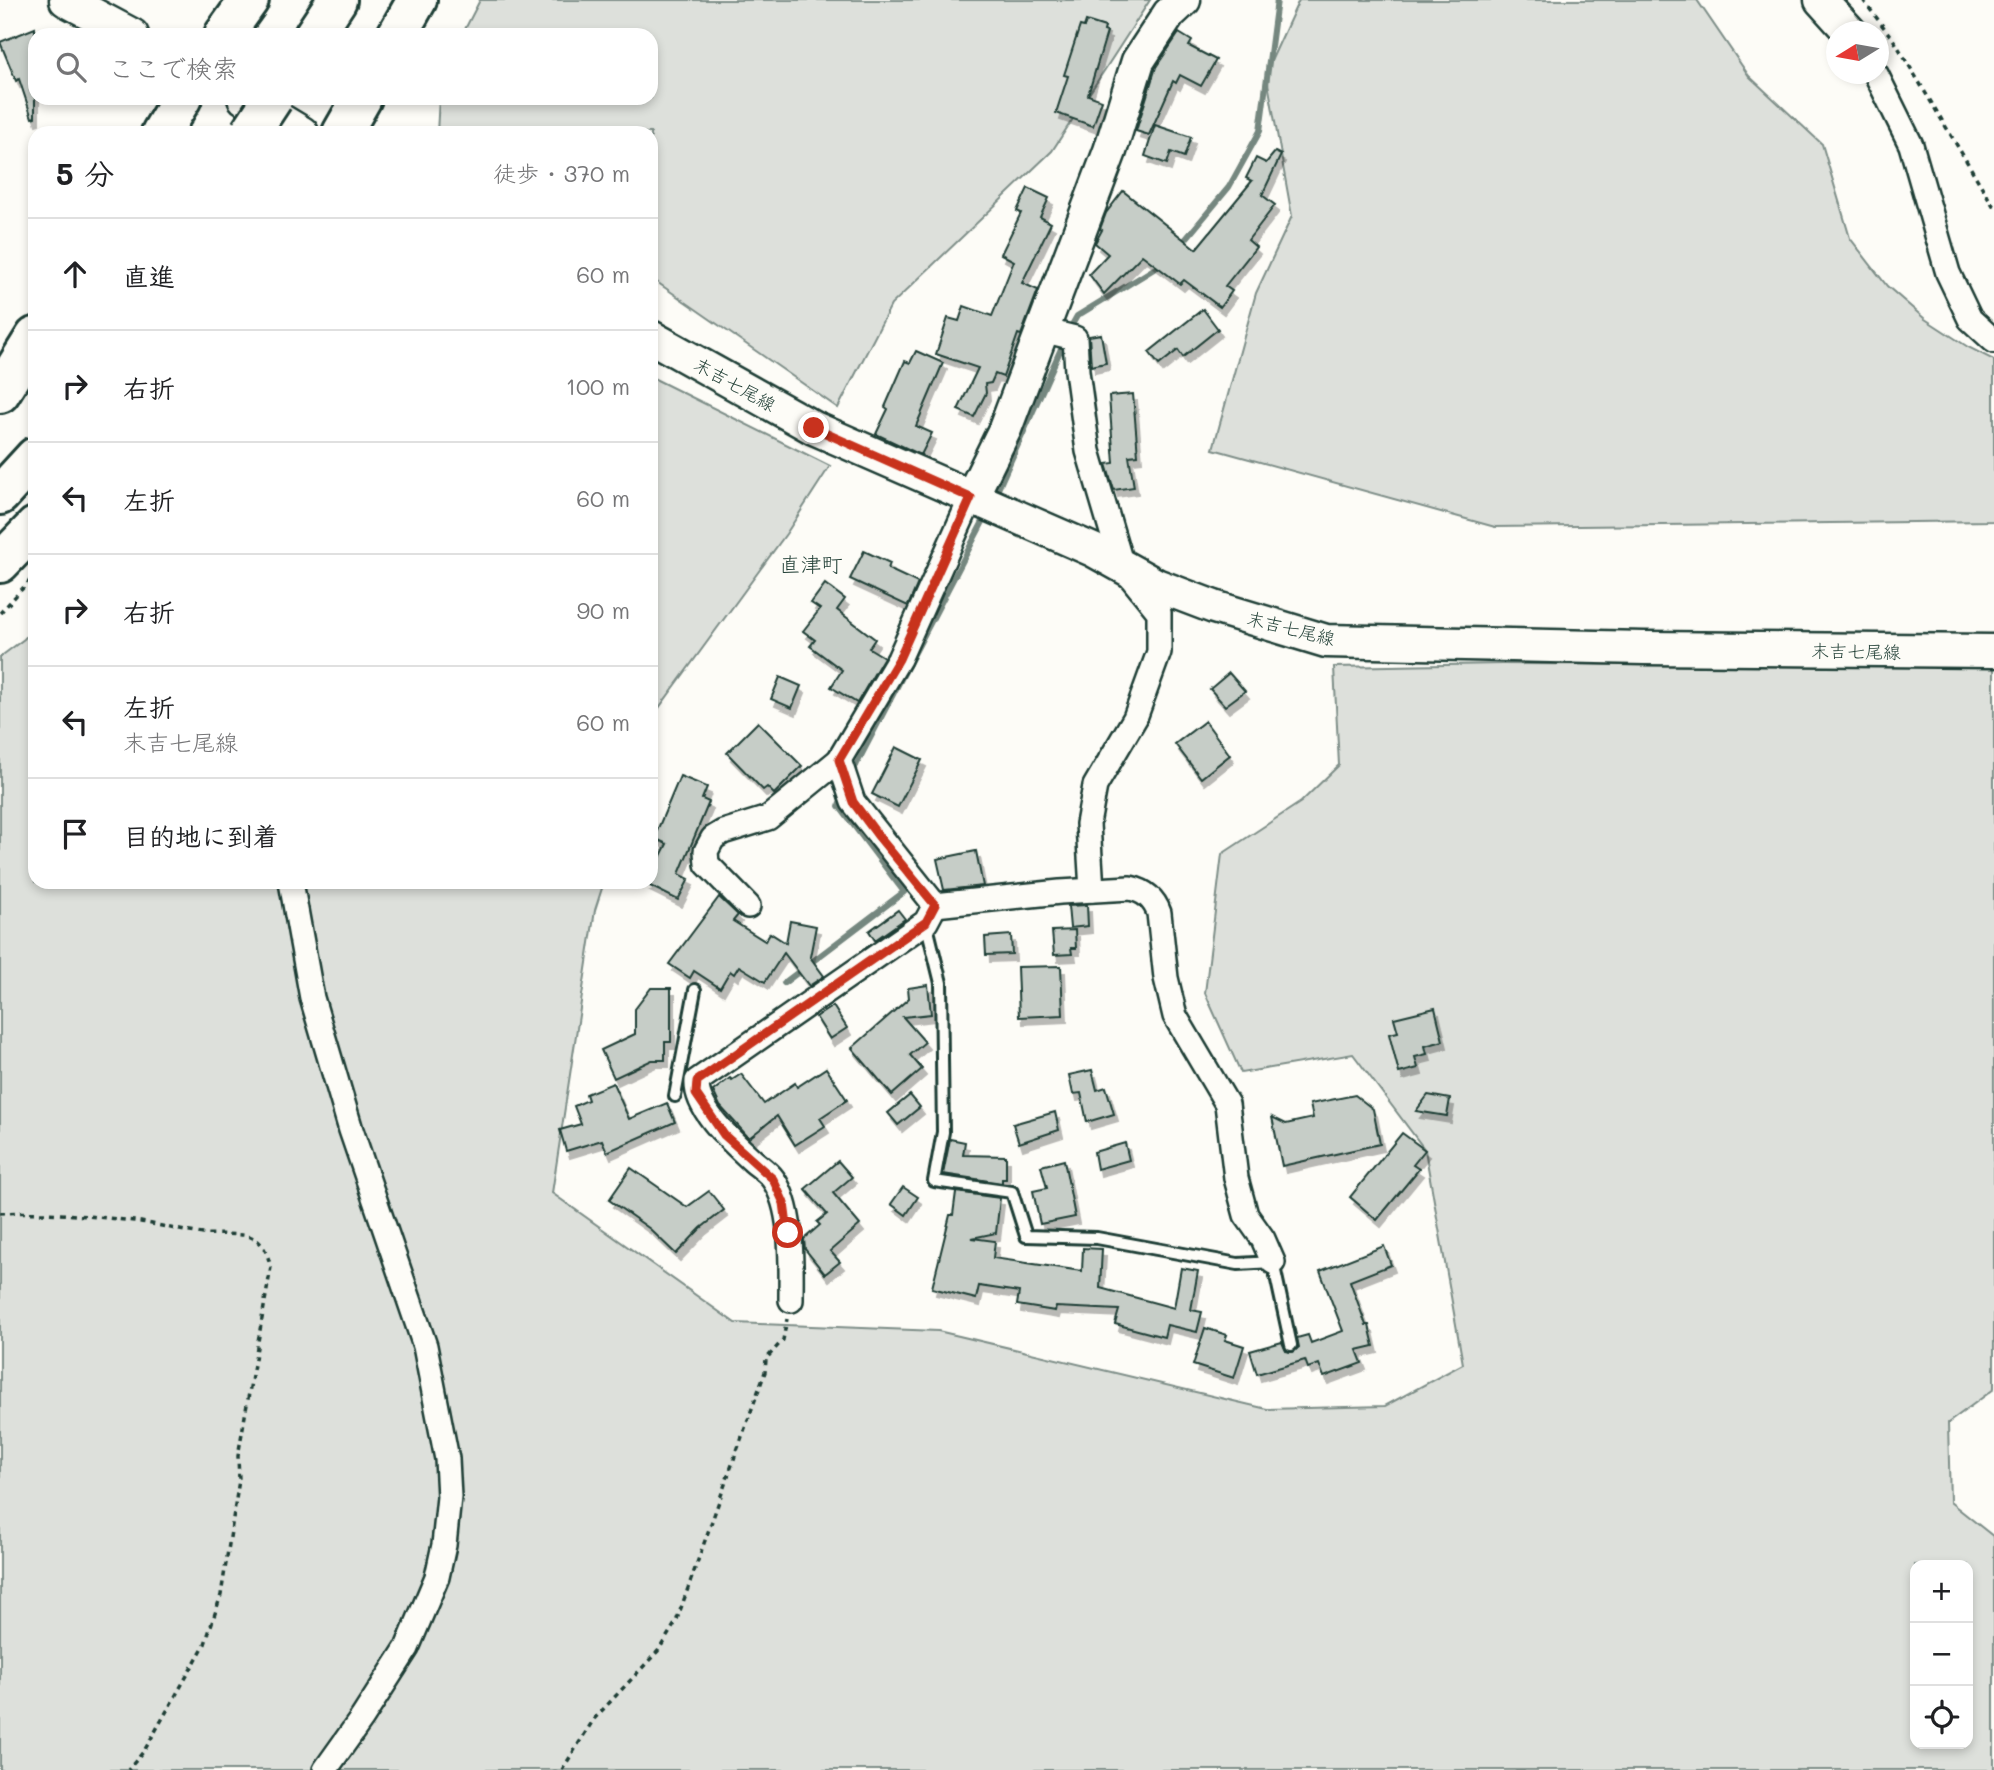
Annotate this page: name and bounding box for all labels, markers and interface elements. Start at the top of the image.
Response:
north arrow [1826,21,1889,84]
search box [28,28,658,105]
icon: search [52,48,90,86]
text: ここで検索 [108,51,238,85]
text: 5 分 [56,153,114,193]
text: 徒歩 · 370 m [493,158,630,188]
icon: ahead [56,255,94,293]
text: 直進 [123,259,175,293]
text: 60 m [576,259,630,289]
street label: 末吉七尾線 [690,352,780,416]
icon: right [56,367,94,405]
text: 右折 [123,371,175,405]
text: 100 m [566,371,630,401]
route end [798,412,829,443]
icon: left [56,479,94,517]
text: 左折 [123,483,175,517]
text: 60 m [576,483,630,513]
district label: 直津町 [780,550,843,577]
icon: right [56,591,94,629]
text: 右折 [123,595,175,629]
text: 90 m [577,595,630,625]
street label: 末吉七尾線 [1244,605,1338,651]
street label: 末吉七尾線 [1811,638,1901,664]
text: 左折 [123,690,175,724]
icon: left [56,703,94,741]
text: 60 m [576,707,630,737]
text: 末吉七尾線 [123,727,238,757]
icon: arrive [56,815,94,853]
text: 目的地に到着 [123,819,279,853]
route start [772,1217,803,1248]
map controls [1910,1560,1973,1749]
button: + [1910,1560,1973,1623]
button: − [1910,1623,1973,1686]
button: locate [1910,1686,1973,1749]

